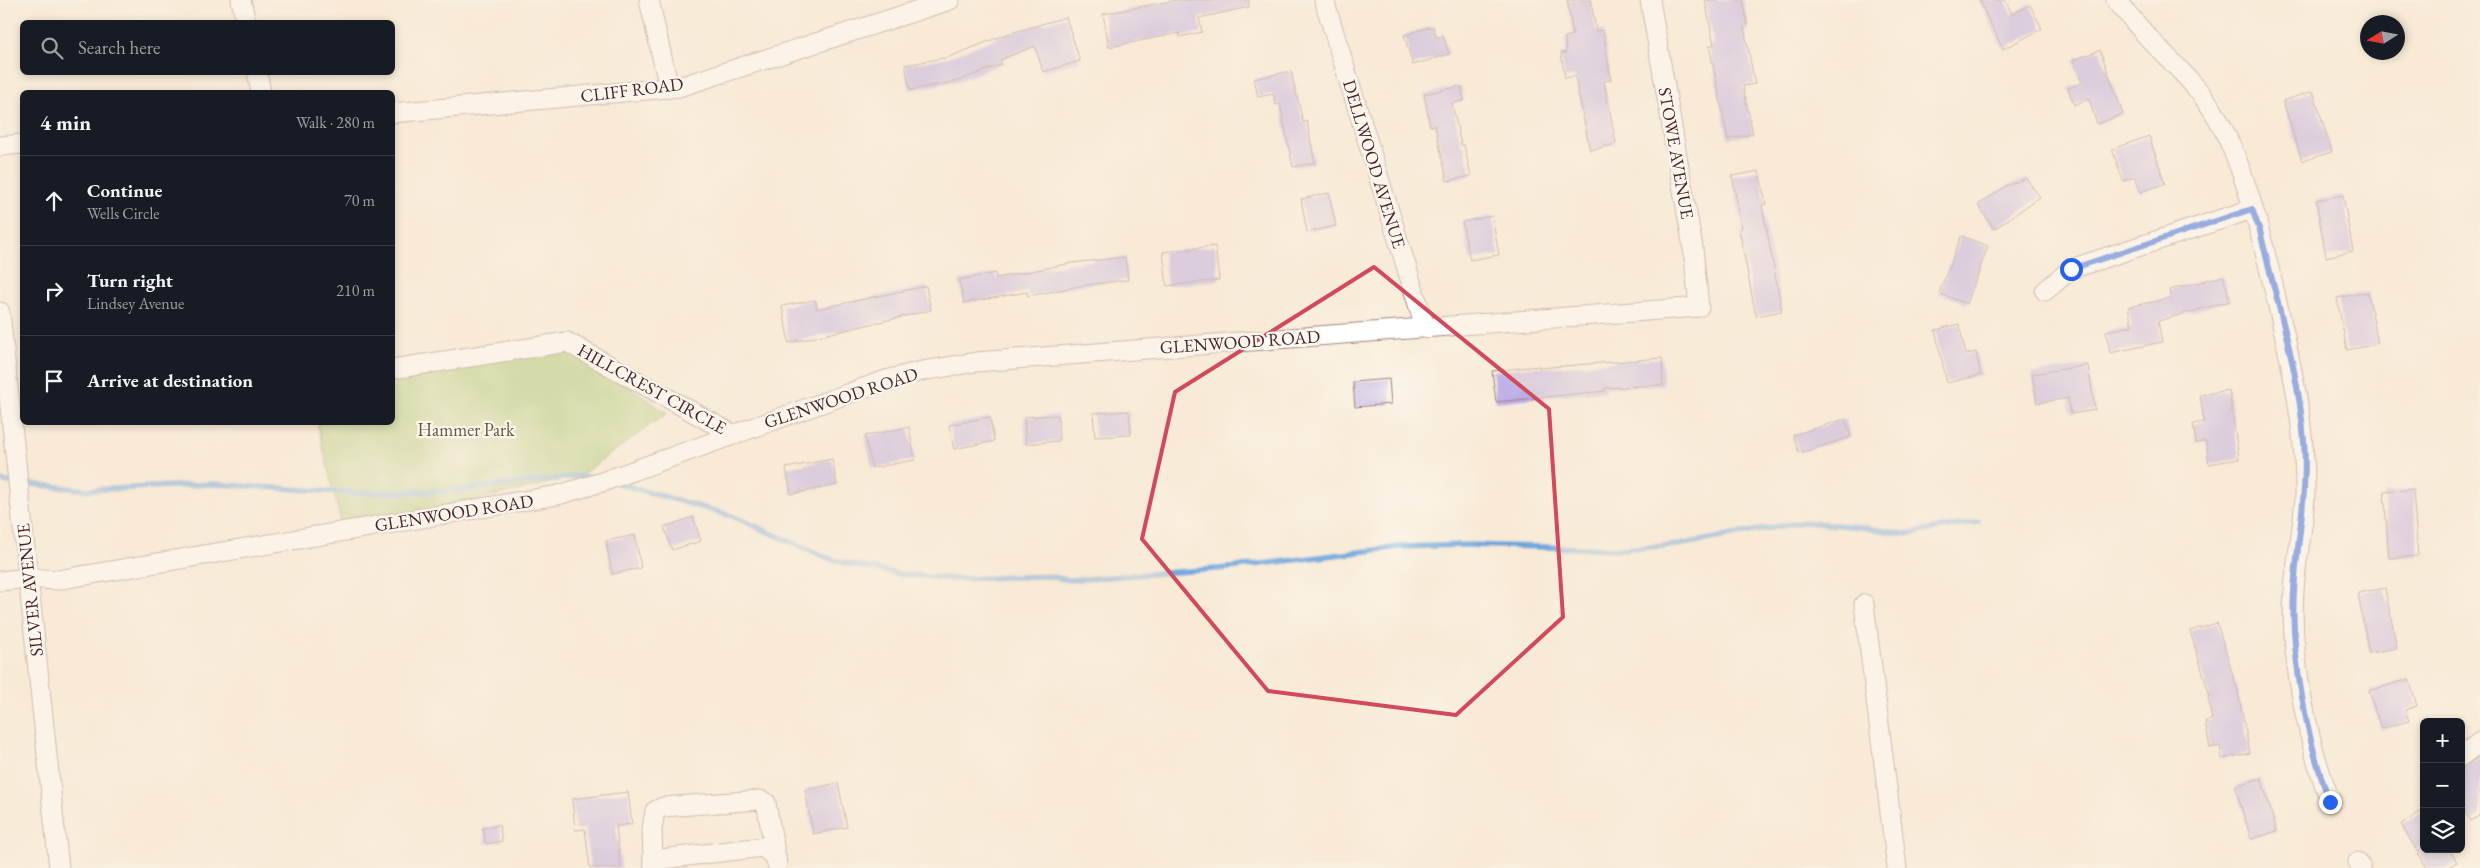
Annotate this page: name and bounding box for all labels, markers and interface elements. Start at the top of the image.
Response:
north arrow [2360,15,2405,60]
search box [20,20,395,75]
icon: search [38,34,66,62]
text: Search here [78,35,160,60]
street label: CLIFF ROAD [579,72,685,107]
street label: DELLWOOD AVENUE [1338,77,1411,251]
street label: STOWE AVENUE [1654,85,1699,221]
text: 4 min [40,109,91,136]
text: Walk · 280 m [296,112,375,133]
text: Continue [87,178,162,203]
icon: ahead [40,187,68,215]
text: 70 m [344,190,375,211]
text: Wells Circle [87,203,160,224]
route start [2060,258,2083,281]
text: Turn right [87,268,173,293]
icon: right [40,277,68,305]
text: 210 m [336,280,375,301]
text: Lindsey Avenue [87,293,184,314]
street label: GLENWOOD ROAD [1159,324,1321,359]
street label: HILLCREST CIRCLE [574,338,731,439]
street label: GLENWOOD ROAD [761,362,921,433]
icon: arrive [40,367,68,395]
text: Arrive at destination [87,368,253,393]
park label: Hammer Park [417,418,515,441]
street label: GLENWOOD ROAD [373,489,535,536]
street label: SILVER AVENUE [11,522,48,658]
map controls [2420,718,2465,853]
button: + [2420,718,2465,763]
button: − [2420,763,2465,808]
route end [2319,791,2342,814]
button: layers [2420,808,2465,853]

